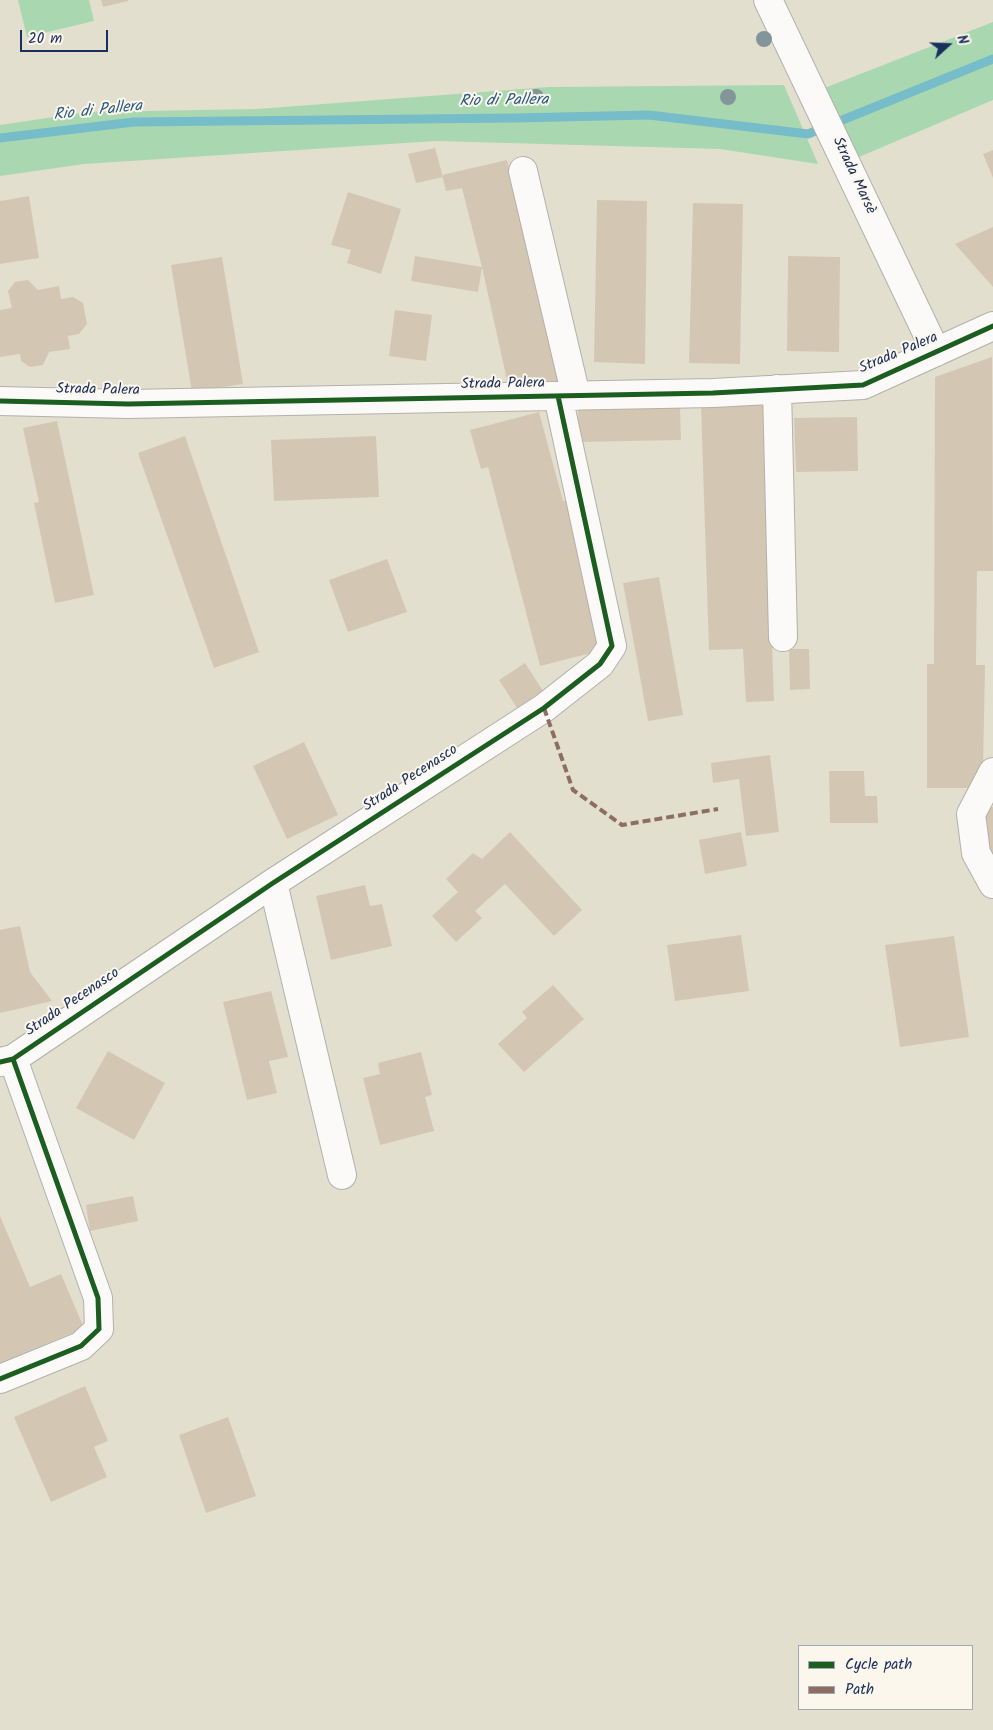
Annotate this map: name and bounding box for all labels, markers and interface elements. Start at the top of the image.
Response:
scale bar [22,20,110,52]
north arrow [923,20,973,70]
text: 20 m [28,27,62,51]
text: N [950,32,974,48]
water label: Rio di Pallera [459,92,549,112]
water label: Rio di Pallera [53,98,143,126]
street label: Strada Marsè [827,135,879,217]
street label: Strada Palera [857,329,941,379]
street label: Strada Palera [461,375,545,395]
street label: Strada Palera [56,381,140,401]
street label: Strada Pecenasco [360,742,462,816]
street label: Strada Pecenasco [23,965,123,1041]
legend [798,1645,973,1710]
text: Cycle path [845,1653,912,1677]
text: Path [845,1678,874,1702]

